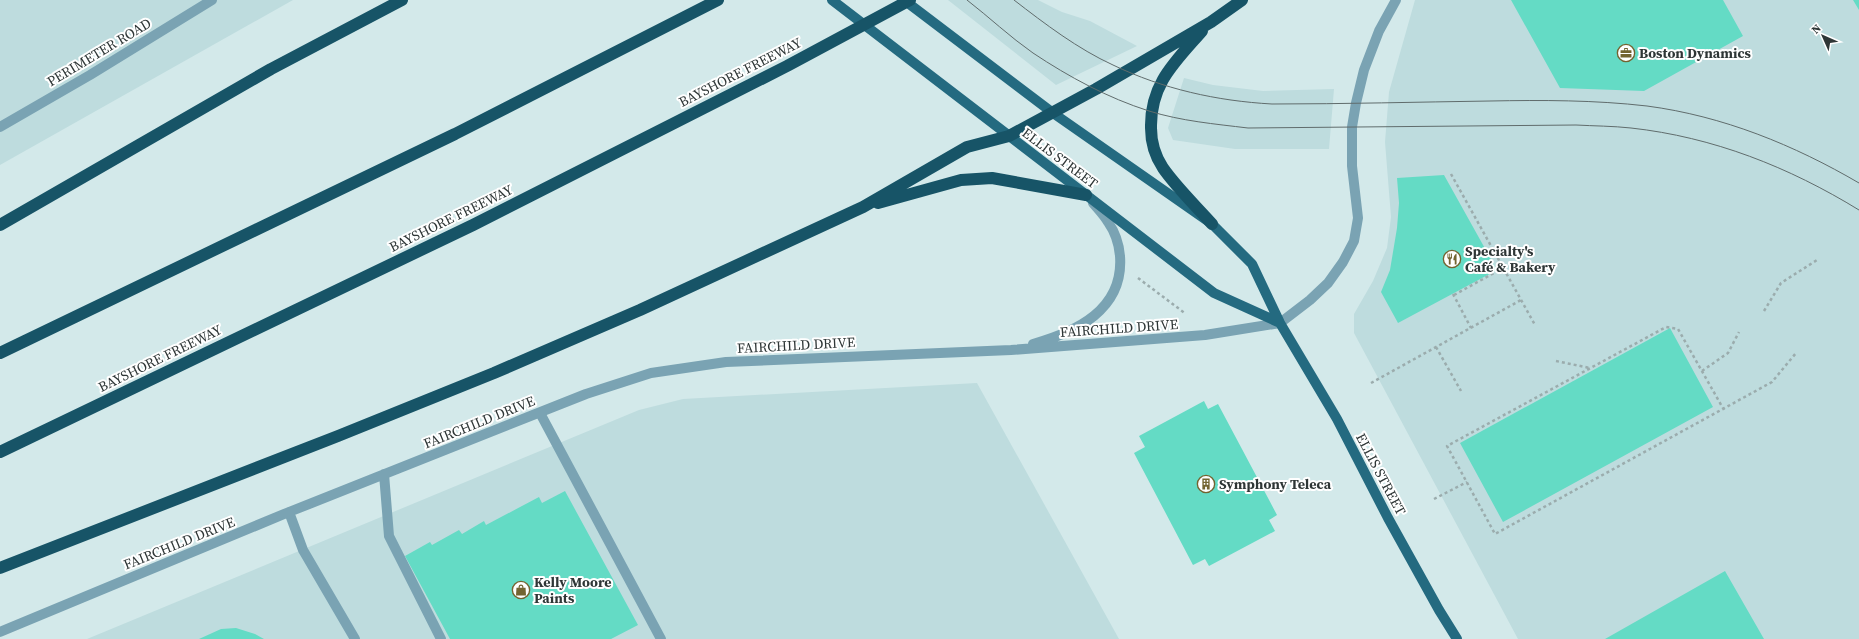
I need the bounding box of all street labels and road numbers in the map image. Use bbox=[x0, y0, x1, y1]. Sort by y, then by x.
street label: PERIMETER ROAD bbox=[43, 13, 155, 91]
street label: BAYSHORE FREEWAY bbox=[675, 32, 805, 112]
street label: ELLIS STREET bbox=[1018, 123, 1102, 193]
street label: BAYSHORE FREEWAY bbox=[386, 179, 516, 257]
street label: FAIRCHILD DRIVE bbox=[1059, 314, 1179, 342]
street label: BAYSHORE FREEWAY bbox=[95, 319, 225, 397]
street label: FAIRCHILD DRIVE bbox=[736, 332, 856, 358]
street label: FAIRCHILD DRIVE bbox=[420, 391, 538, 453]
street label: ELLIS STREET bbox=[1351, 429, 1411, 519]
street label: FAIRCHILD DRIVE bbox=[120, 512, 238, 574]

